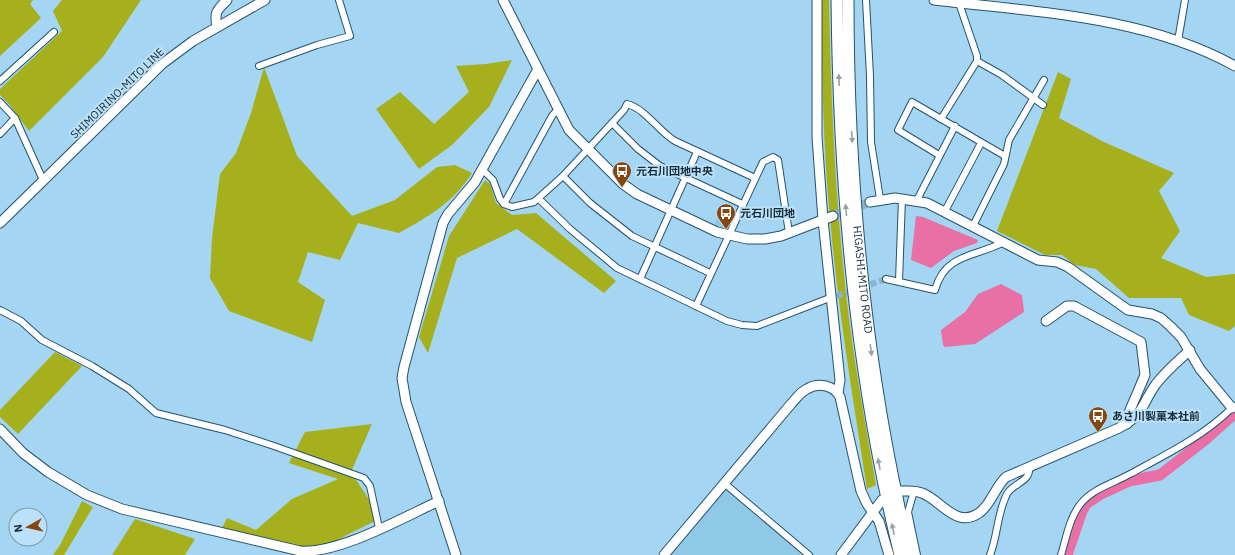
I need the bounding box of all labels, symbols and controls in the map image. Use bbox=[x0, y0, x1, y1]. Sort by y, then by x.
street label: SHIMOIRINO-MITO LINE bbox=[67, 45, 167, 141]
one-way arrow bbox=[835, 74, 842, 86]
one-way arrow bbox=[848, 131, 855, 143]
bus stop icon: 元石川団地中央 bbox=[611, 160, 633, 188]
place label: 元石川団地中央 bbox=[636, 164, 713, 178]
bus stop icon: 元石川団地 bbox=[715, 202, 737, 230]
one-way arrow bbox=[843, 204, 849, 216]
place label: 元石川団地 bbox=[740, 206, 795, 220]
street label: HIGASHI-MITO ROAD bbox=[850, 225, 876, 334]
one-way arrow bbox=[868, 344, 874, 356]
bus stop icon: あさ川製菓本社前 bbox=[1087, 405, 1109, 433]
place label: あさ川製菓本社前 bbox=[1112, 409, 1200, 423]
one-way arrow bbox=[876, 458, 882, 470]
north arrow bbox=[8, 507, 48, 547]
one-way arrow bbox=[890, 522, 896, 535]
text: N bbox=[11, 523, 26, 533]

